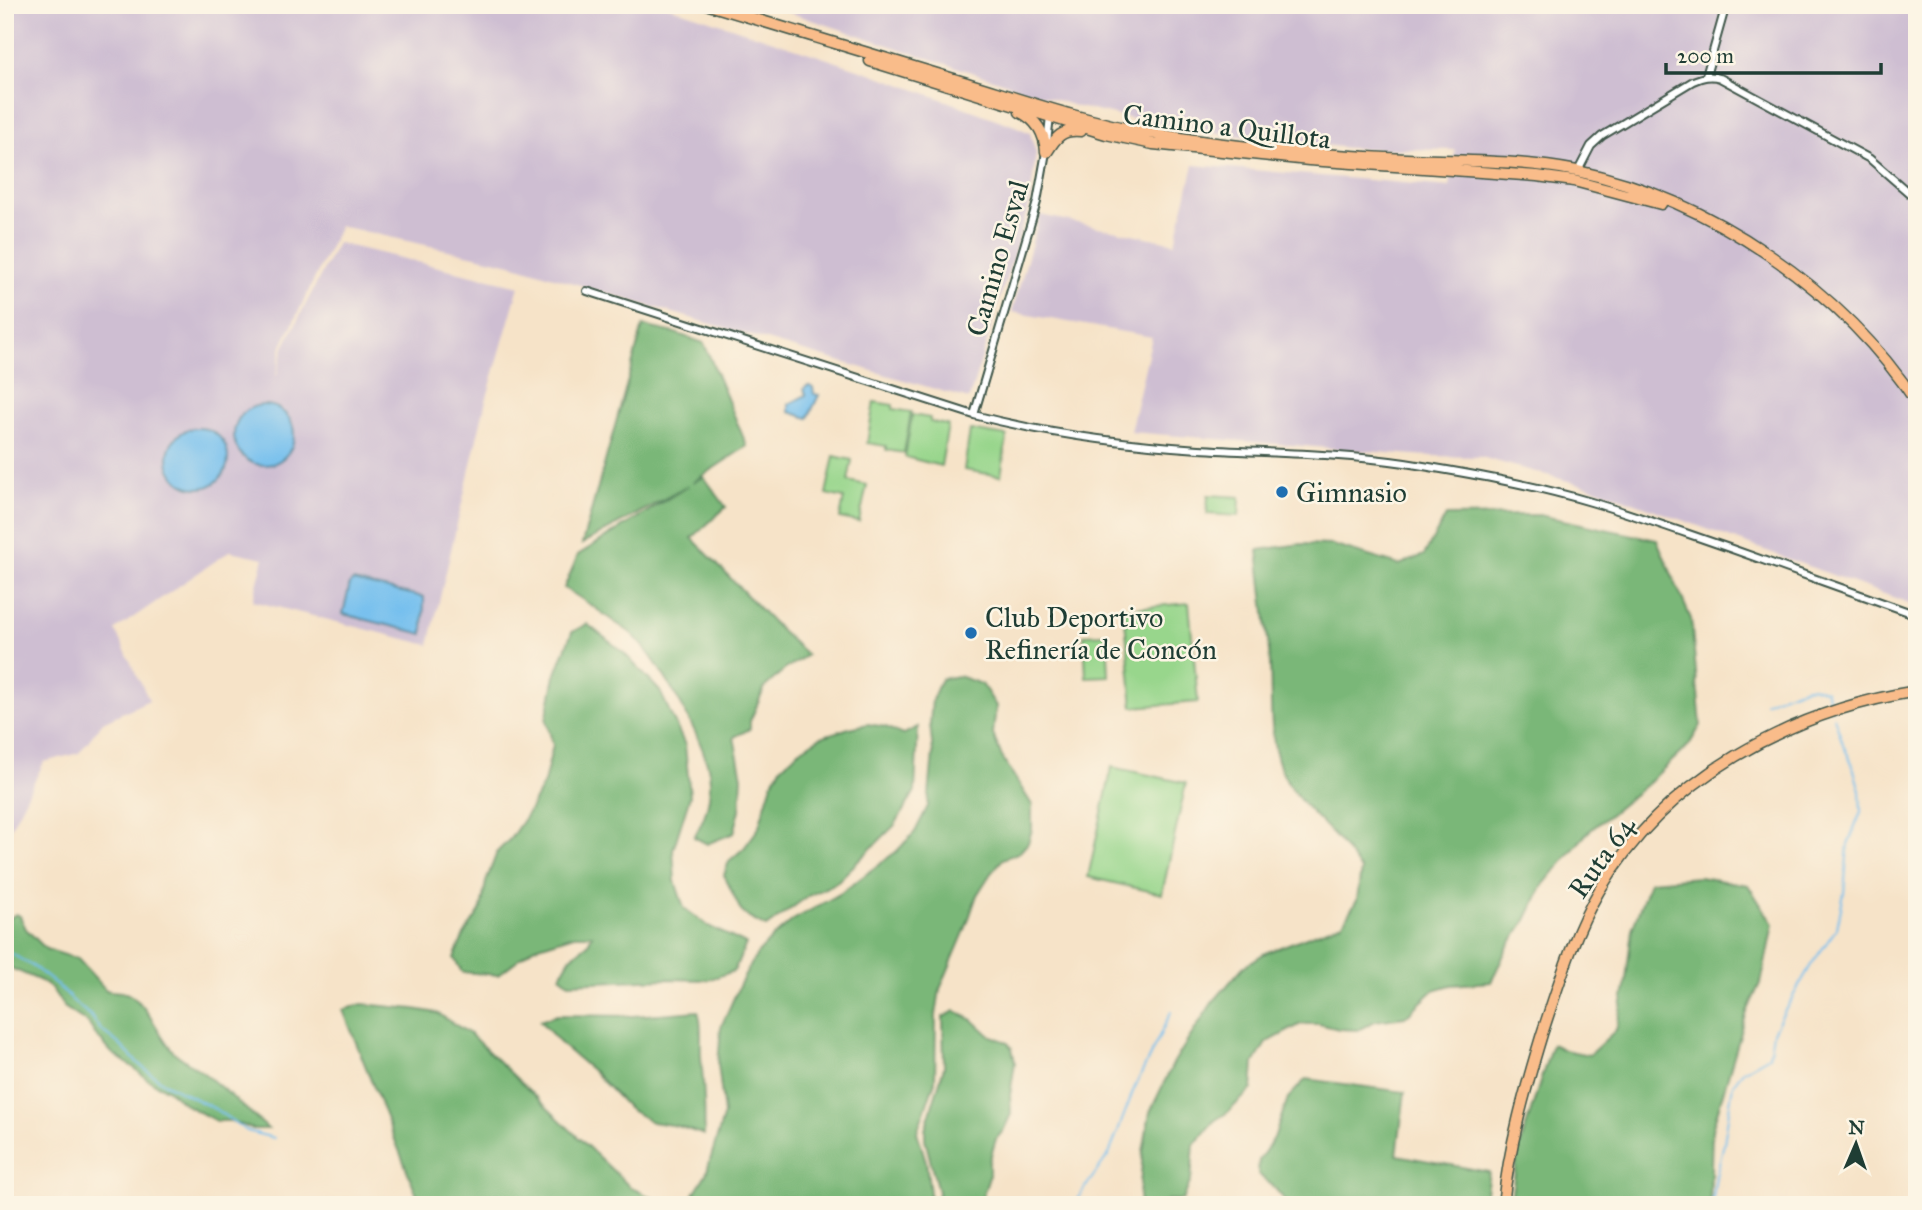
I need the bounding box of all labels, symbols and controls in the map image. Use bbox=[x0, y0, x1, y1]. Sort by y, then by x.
scale bar bbox=[1666, 32, 1882, 76]
text: 200 m bbox=[1677, 43, 1734, 69]
street label: Camino a Quillota bbox=[1121, 96, 1333, 157]
street label: Camino Esval bbox=[959, 176, 1037, 340]
place label: Gimnasio bbox=[1296, 475, 1407, 510]
marker: Gimnasio bbox=[1274, 484, 1290, 500]
place label: Club Deportivo Refinería de Concón bbox=[985, 600, 1217, 667]
marker: Club Deportivo Refinería de Concón bbox=[963, 625, 979, 641]
street label: Ruta 64 bbox=[1561, 808, 1643, 905]
north arrow bbox=[1820, 1108, 1890, 1178]
text: N bbox=[1848, 1116, 1865, 1139]

